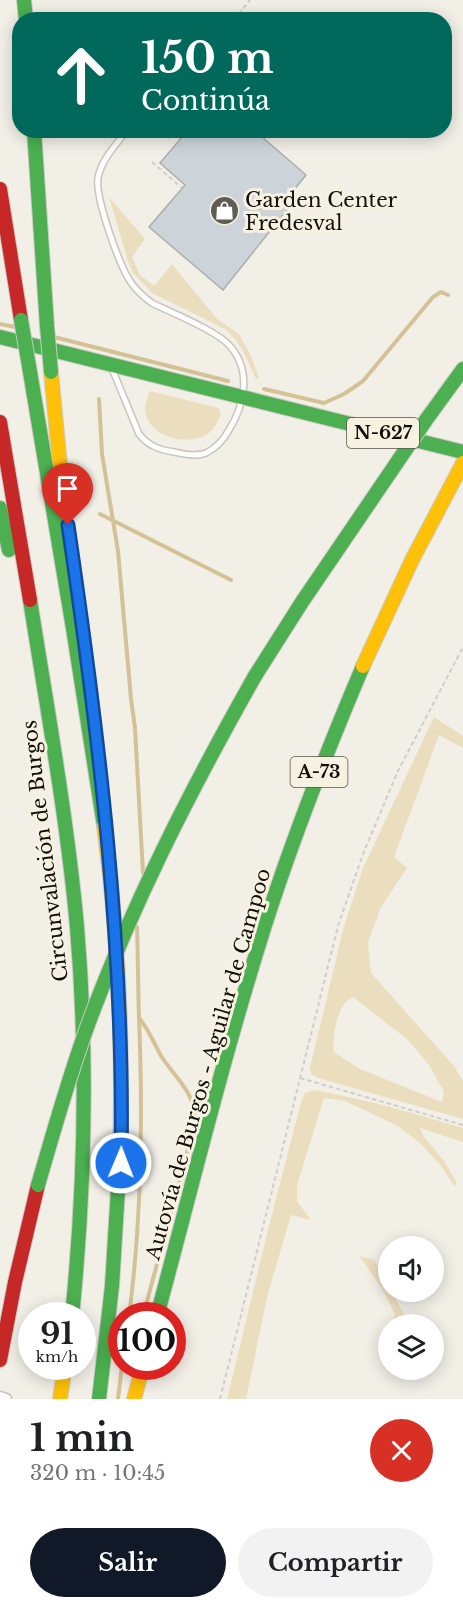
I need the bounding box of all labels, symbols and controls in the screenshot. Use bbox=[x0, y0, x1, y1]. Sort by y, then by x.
text: 150 m bbox=[141, 32, 274, 84]
icon: ahead bbox=[42, 36, 120, 114]
text: Continúa bbox=[141, 84, 270, 117]
place label: Garden Center Fredesval bbox=[245, 188, 398, 235]
shop icon: Garden Center Fredesval bbox=[208, 195, 240, 227]
road number: N-627 bbox=[347, 418, 419, 448]
pin bbox=[42, 463, 93, 525]
icon: arrive bbox=[51, 472, 84, 505]
street label: Circunvalación de Burgos bbox=[17, 719, 73, 983]
road number: A-73 bbox=[290, 757, 348, 787]
street label: Autovía de Burgos - Aguilar de Campoo bbox=[140, 865, 276, 1264]
position arrow bbox=[89, 1131, 153, 1195]
map controls bbox=[378, 1236, 444, 1380]
button: sound bbox=[378, 1236, 444, 1302]
speed limit sign: 100 bbox=[108, 1302, 186, 1380]
button: layers bbox=[378, 1314, 444, 1380]
text: 91 bbox=[40, 1315, 74, 1352]
text: km/h bbox=[36, 1347, 78, 1366]
text: 1 min bbox=[30, 1416, 134, 1461]
button: close bbox=[370, 1419, 433, 1482]
text: 320 m · 10:45 bbox=[30, 1461, 165, 1485]
button: Salir bbox=[30, 1528, 226, 1597]
button: Compartir bbox=[238, 1528, 433, 1597]

